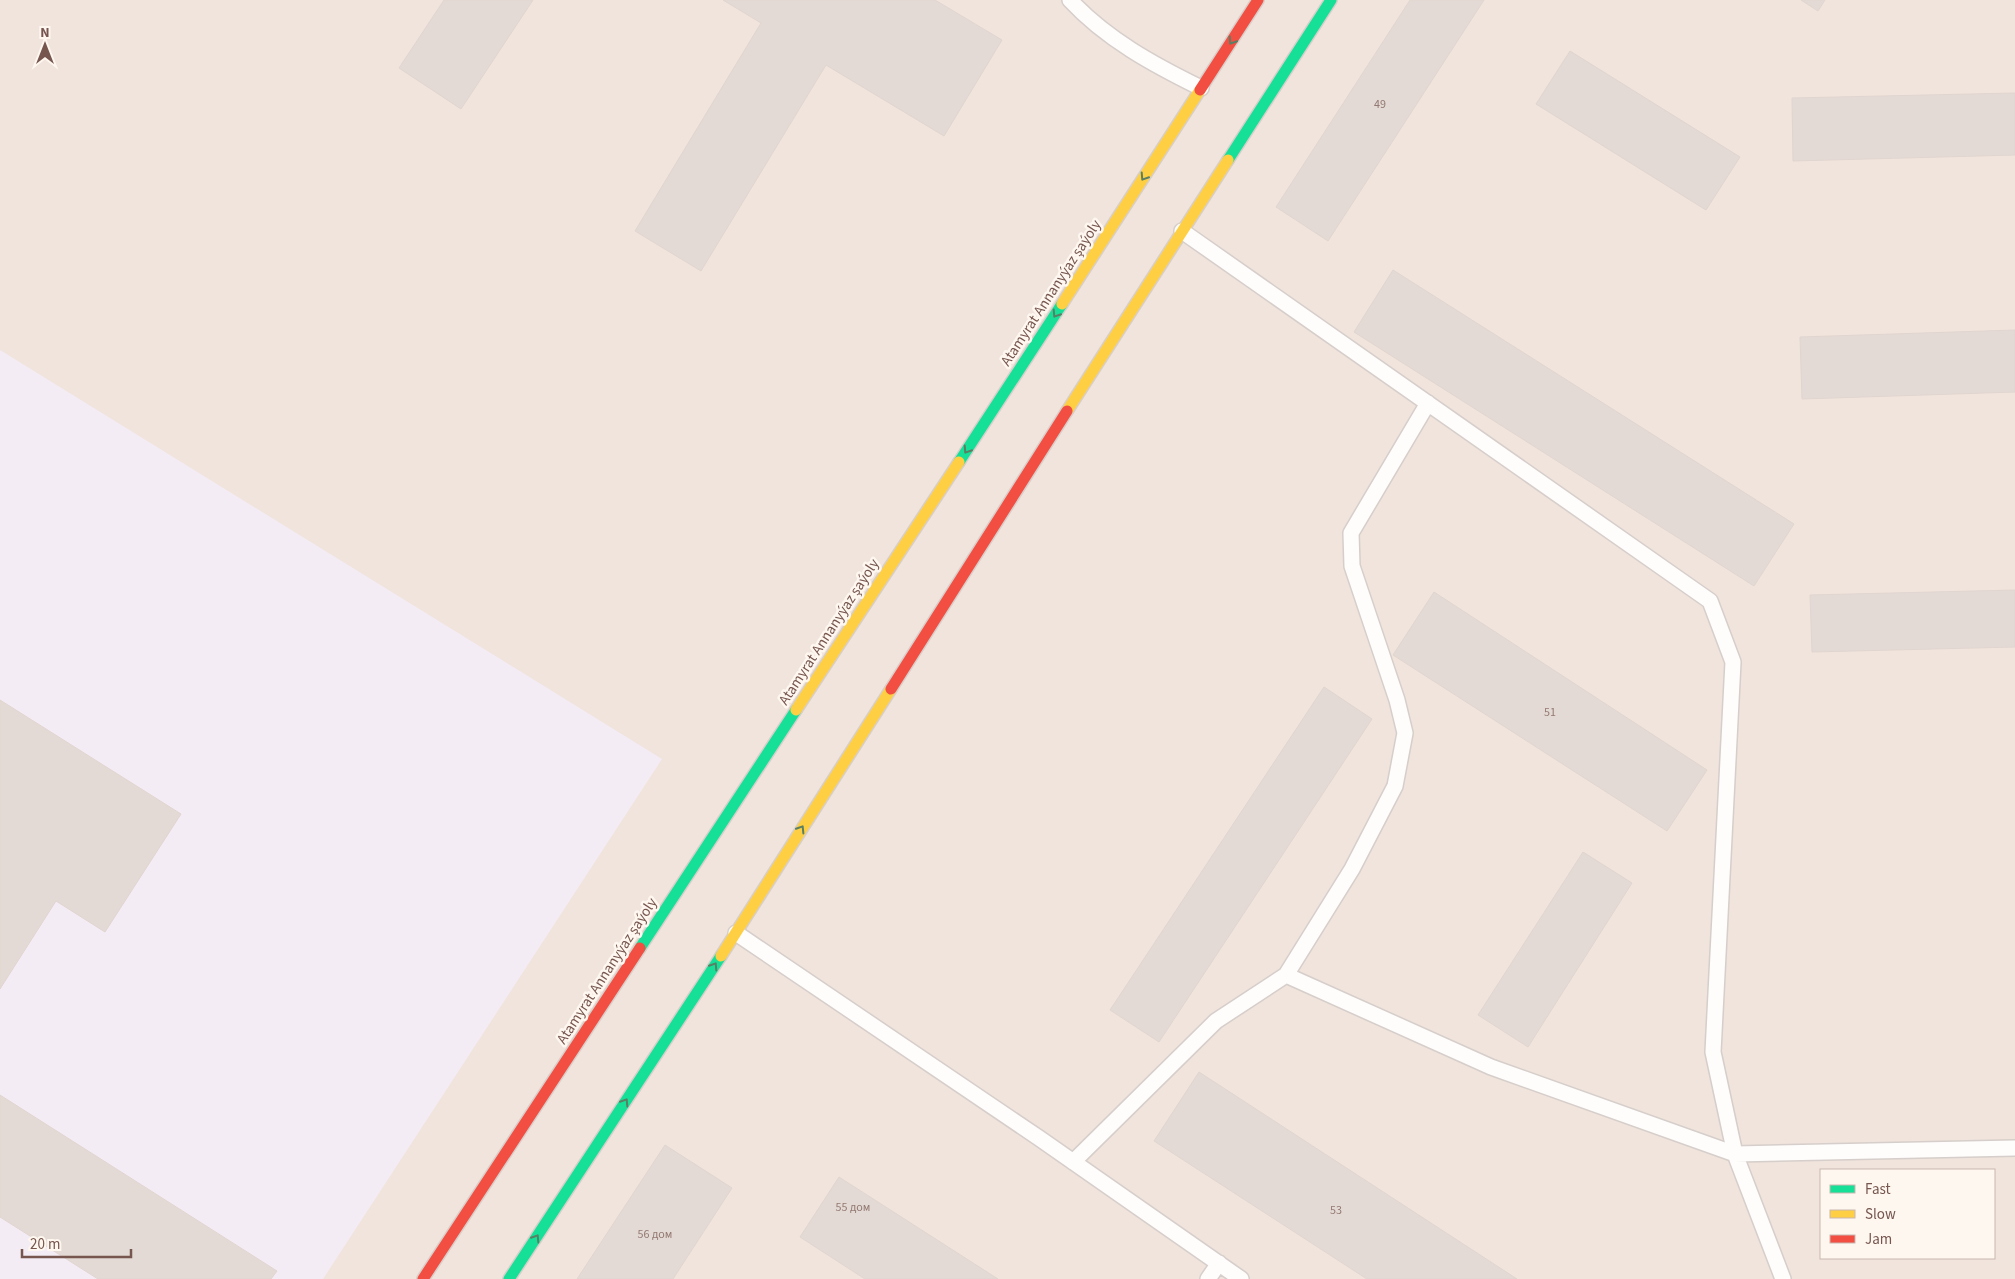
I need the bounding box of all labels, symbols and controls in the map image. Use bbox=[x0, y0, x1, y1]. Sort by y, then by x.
north arrow bbox=[20, 20, 70, 70]
text: N bbox=[40, 23, 50, 43]
one-way arrow bbox=[1229, 35, 1238, 45]
house number: 49 bbox=[1374, 96, 1386, 113]
one-way arrow bbox=[1141, 172, 1150, 181]
street label: Atamyrat Annanyýaz şaýoly bbox=[996, 216, 1106, 370]
one-way arrow bbox=[1053, 308, 1062, 318]
one-way arrow bbox=[963, 445, 973, 454]
street label: Atamyrat Annanyýaz şaýoly bbox=[774, 555, 884, 709]
house number: 51 bbox=[1544, 704, 1556, 721]
one-way arrow bbox=[795, 826, 805, 835]
street label: Atamyrat Annanyýaz şaýoly bbox=[552, 894, 662, 1048]
one-way arrow bbox=[708, 963, 717, 972]
one-way arrow bbox=[619, 1099, 628, 1108]
legend bbox=[1820, 1169, 1995, 1259]
text: Fast bbox=[1865, 1179, 1891, 1200]
house number: 55 дом bbox=[836, 1199, 870, 1216]
house number: 53 bbox=[1330, 1202, 1342, 1219]
text: Slow bbox=[1865, 1204, 1896, 1225]
scale bar bbox=[22, 1226, 131, 1258]
house number: 56 дом bbox=[638, 1226, 672, 1243]
text: Jam bbox=[1865, 1229, 1892, 1250]
text: 20 m bbox=[30, 1234, 60, 1255]
one-way arrow bbox=[530, 1235, 539, 1244]

